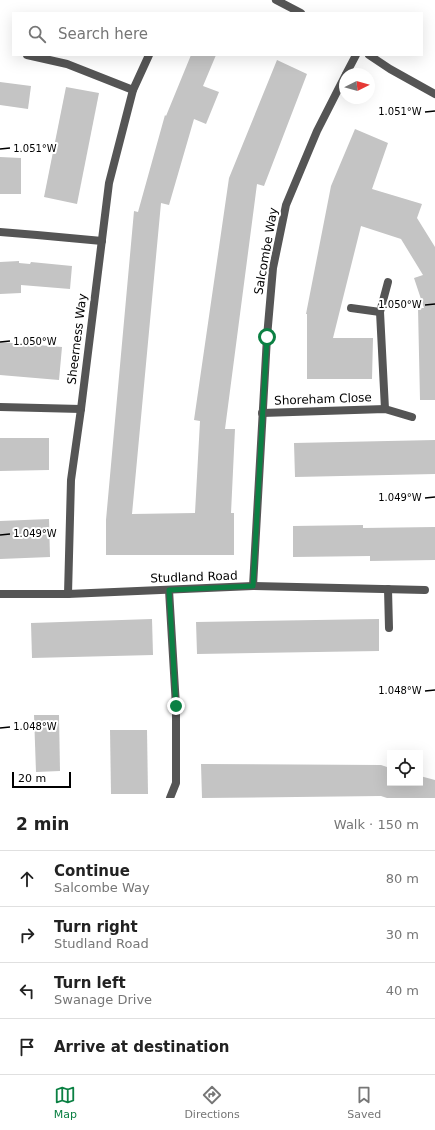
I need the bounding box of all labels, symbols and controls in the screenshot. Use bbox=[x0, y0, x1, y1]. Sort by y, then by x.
search box bbox=[12, 12, 423, 56]
icon: search bbox=[26, 23, 48, 45]
text: Search here bbox=[58, 25, 148, 43]
north arrow bbox=[339, 68, 375, 104]
text: 1.051°W bbox=[378, 106, 422, 117]
text: 1.051°W bbox=[13, 143, 57, 154]
street label: Salcombe Way bbox=[251, 206, 281, 296]
street label: Sheerness Way bbox=[64, 293, 90, 385]
text: 1.050°W bbox=[378, 299, 422, 310]
route start bbox=[258, 328, 276, 346]
text: 1.050°W bbox=[13, 336, 57, 347]
street label: Shoreham Close bbox=[274, 390, 372, 408]
text: 1.049°W bbox=[378, 492, 422, 503]
text: 1.049°W bbox=[13, 528, 57, 539]
street label: Studland Road bbox=[150, 568, 238, 586]
text: 1.048°W bbox=[378, 685, 422, 696]
route end bbox=[167, 697, 185, 715]
text: 1.048°W bbox=[13, 721, 57, 732]
map controls bbox=[387, 750, 423, 786]
button: locate bbox=[387, 750, 423, 786]
scale bar bbox=[12, 770, 71, 789]
text: 20 m bbox=[18, 772, 46, 785]
text: 2 min bbox=[16, 814, 69, 834]
text: Walk · 150 m bbox=[334, 817, 419, 832]
text: Continue bbox=[54, 862, 130, 880]
icon: ahead bbox=[16, 868, 38, 890]
text: 80 m bbox=[386, 871, 419, 886]
text: Salcombe Way bbox=[54, 880, 150, 895]
text: Turn right bbox=[54, 918, 138, 936]
icon: right bbox=[16, 924, 38, 946]
text: 30 m bbox=[386, 927, 419, 942]
text: Studland Road bbox=[54, 936, 149, 951]
text: Turn left bbox=[54, 974, 126, 992]
icon: left bbox=[16, 980, 38, 1002]
text: 40 m bbox=[386, 983, 419, 998]
text: Swanage Drive bbox=[54, 992, 152, 1007]
icon: arrive bbox=[16, 1036, 38, 1058]
text: Arrive at destination bbox=[54, 1038, 229, 1056]
tab: Map bbox=[54, 1084, 77, 1121]
tab: Directions bbox=[184, 1084, 240, 1121]
tab: Saved bbox=[347, 1084, 381, 1121]

